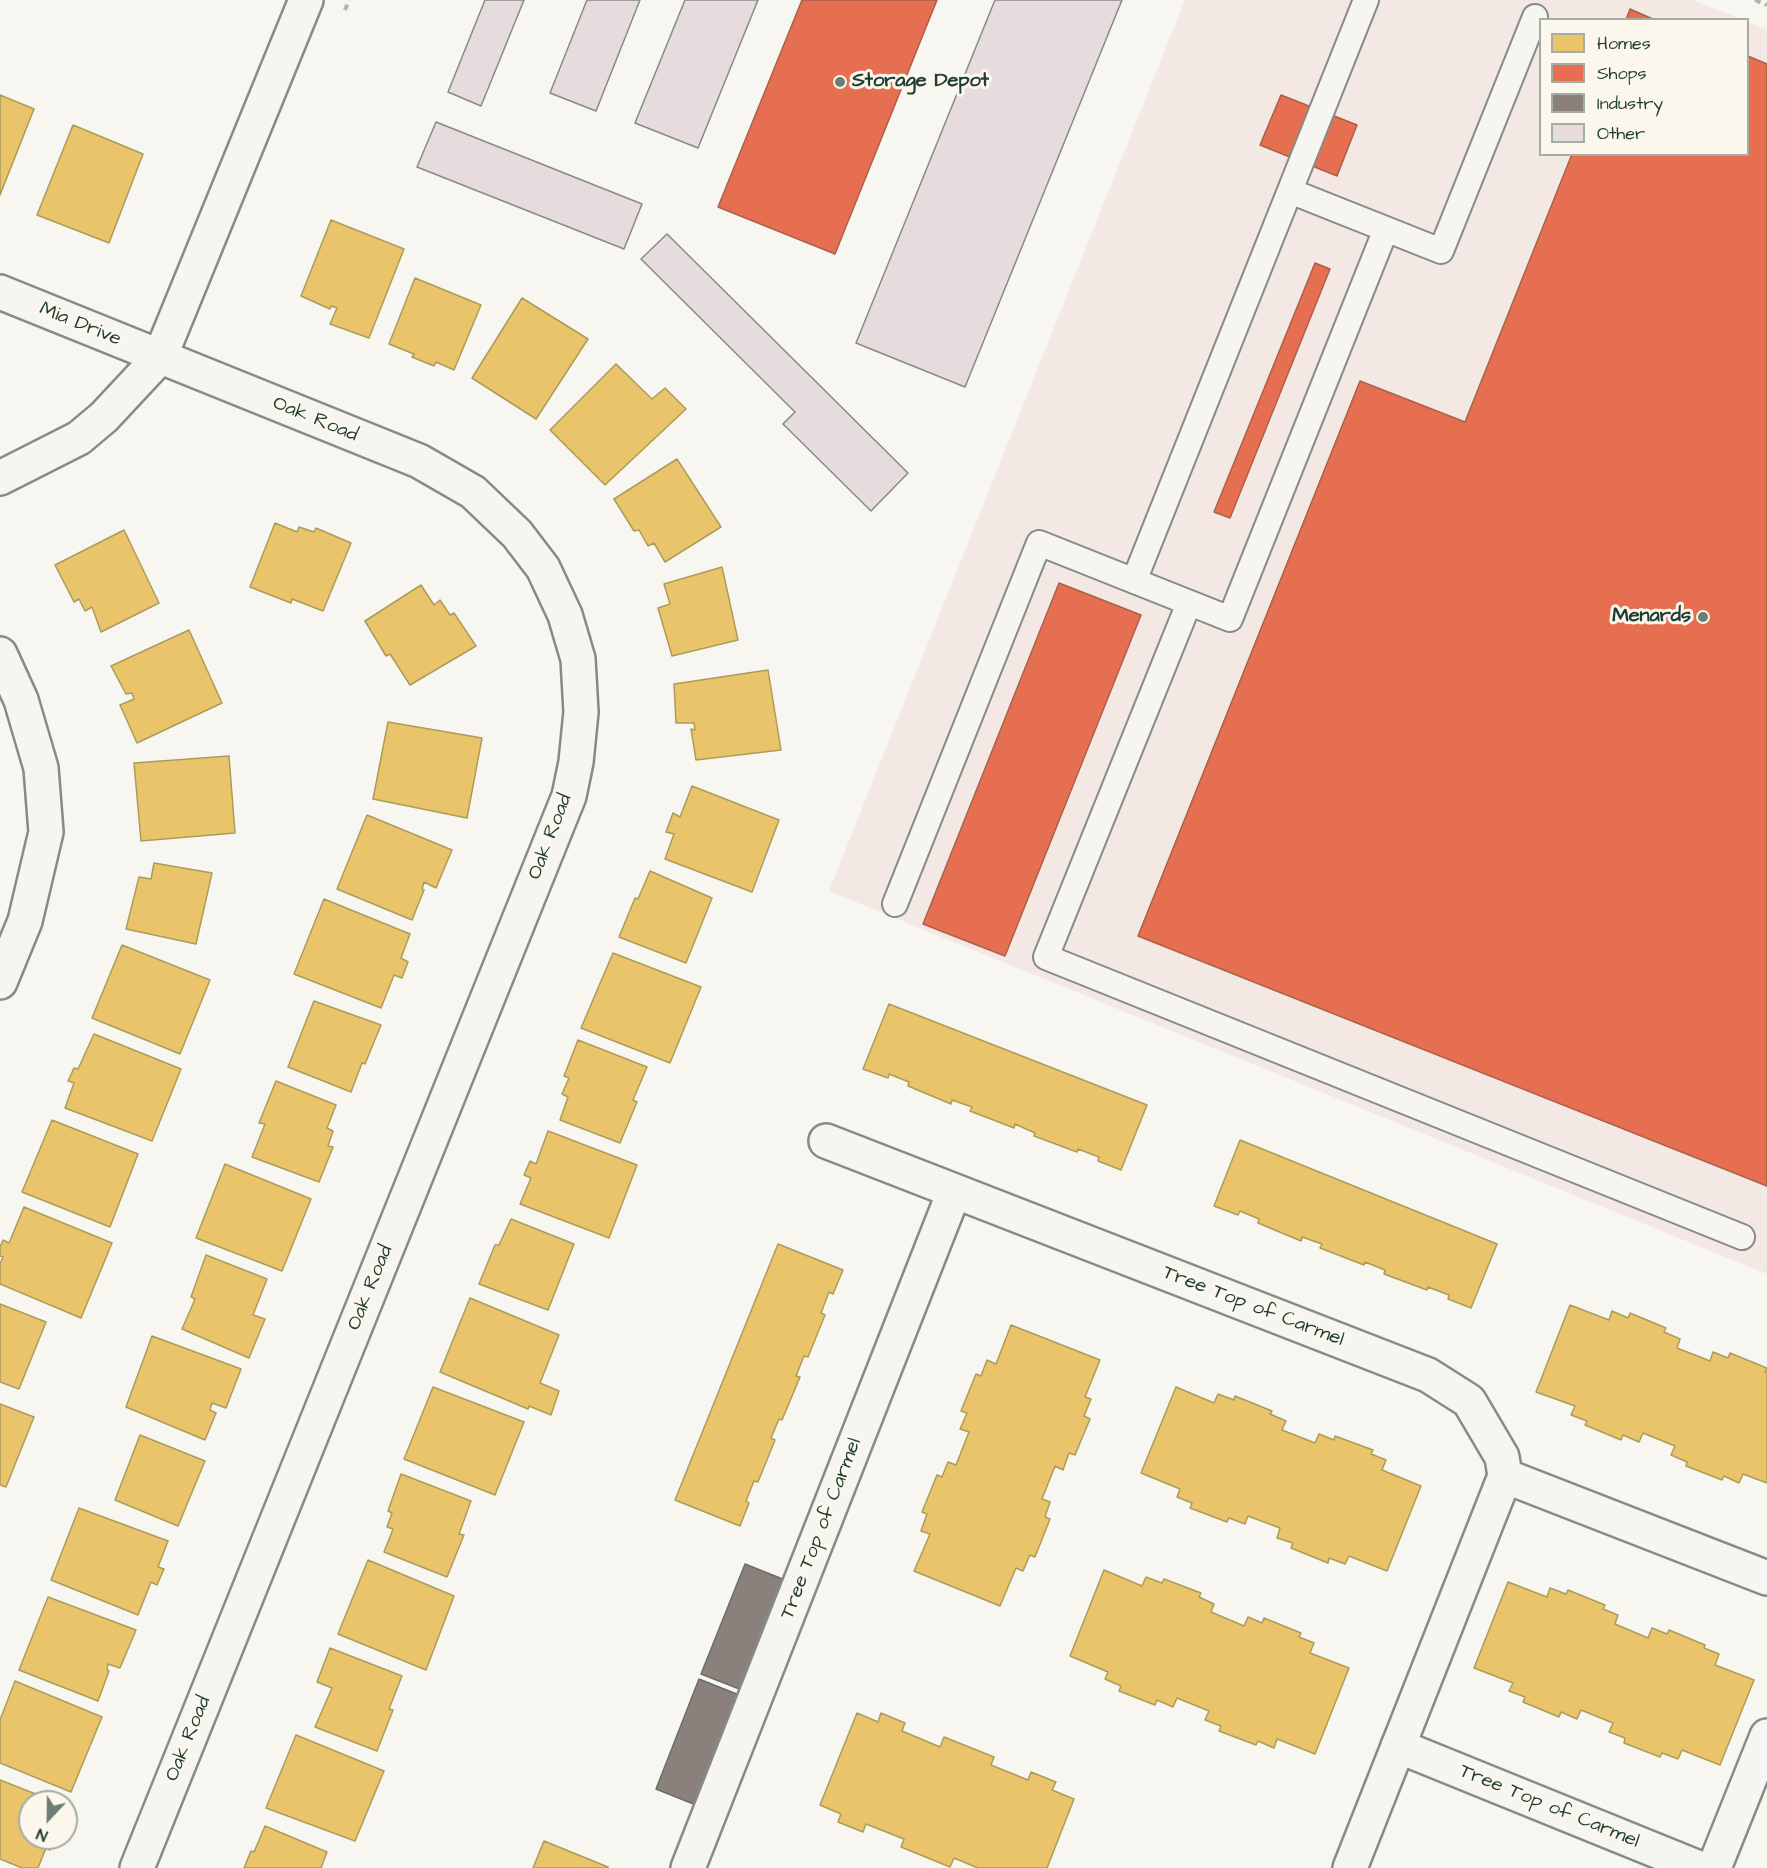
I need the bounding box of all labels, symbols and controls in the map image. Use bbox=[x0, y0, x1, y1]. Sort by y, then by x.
legend bbox=[1539, 18, 1749, 156]
text: Homes bbox=[1597, 31, 1651, 56]
text: Shops bbox=[1597, 61, 1647, 86]
place label: Storage Depot bbox=[852, 70, 989, 94]
marker: Storage Depot bbox=[833, 75, 847, 89]
text: Industry bbox=[1597, 91, 1663, 116]
text: Other bbox=[1597, 121, 1645, 146]
street label: Mia Drive bbox=[36, 298, 124, 352]
street label: Oak Road bbox=[269, 392, 361, 448]
place label: Menards bbox=[1612, 605, 1691, 629]
marker: Menards bbox=[1696, 610, 1710, 624]
street label: Oak Road bbox=[524, 791, 578, 883]
street label: Oak Road bbox=[343, 1242, 399, 1334]
street label: Tree Top of Carmel bbox=[1159, 1261, 1347, 1353]
street label: Tree Top of Carmel bbox=[776, 1435, 868, 1623]
street label: Oak Road bbox=[161, 1693, 217, 1785]
street label: Tree Top of Carmel bbox=[1455, 1760, 1643, 1854]
north arrow bbox=[18, 1790, 78, 1850]
text: N bbox=[33, 1823, 51, 1847]

